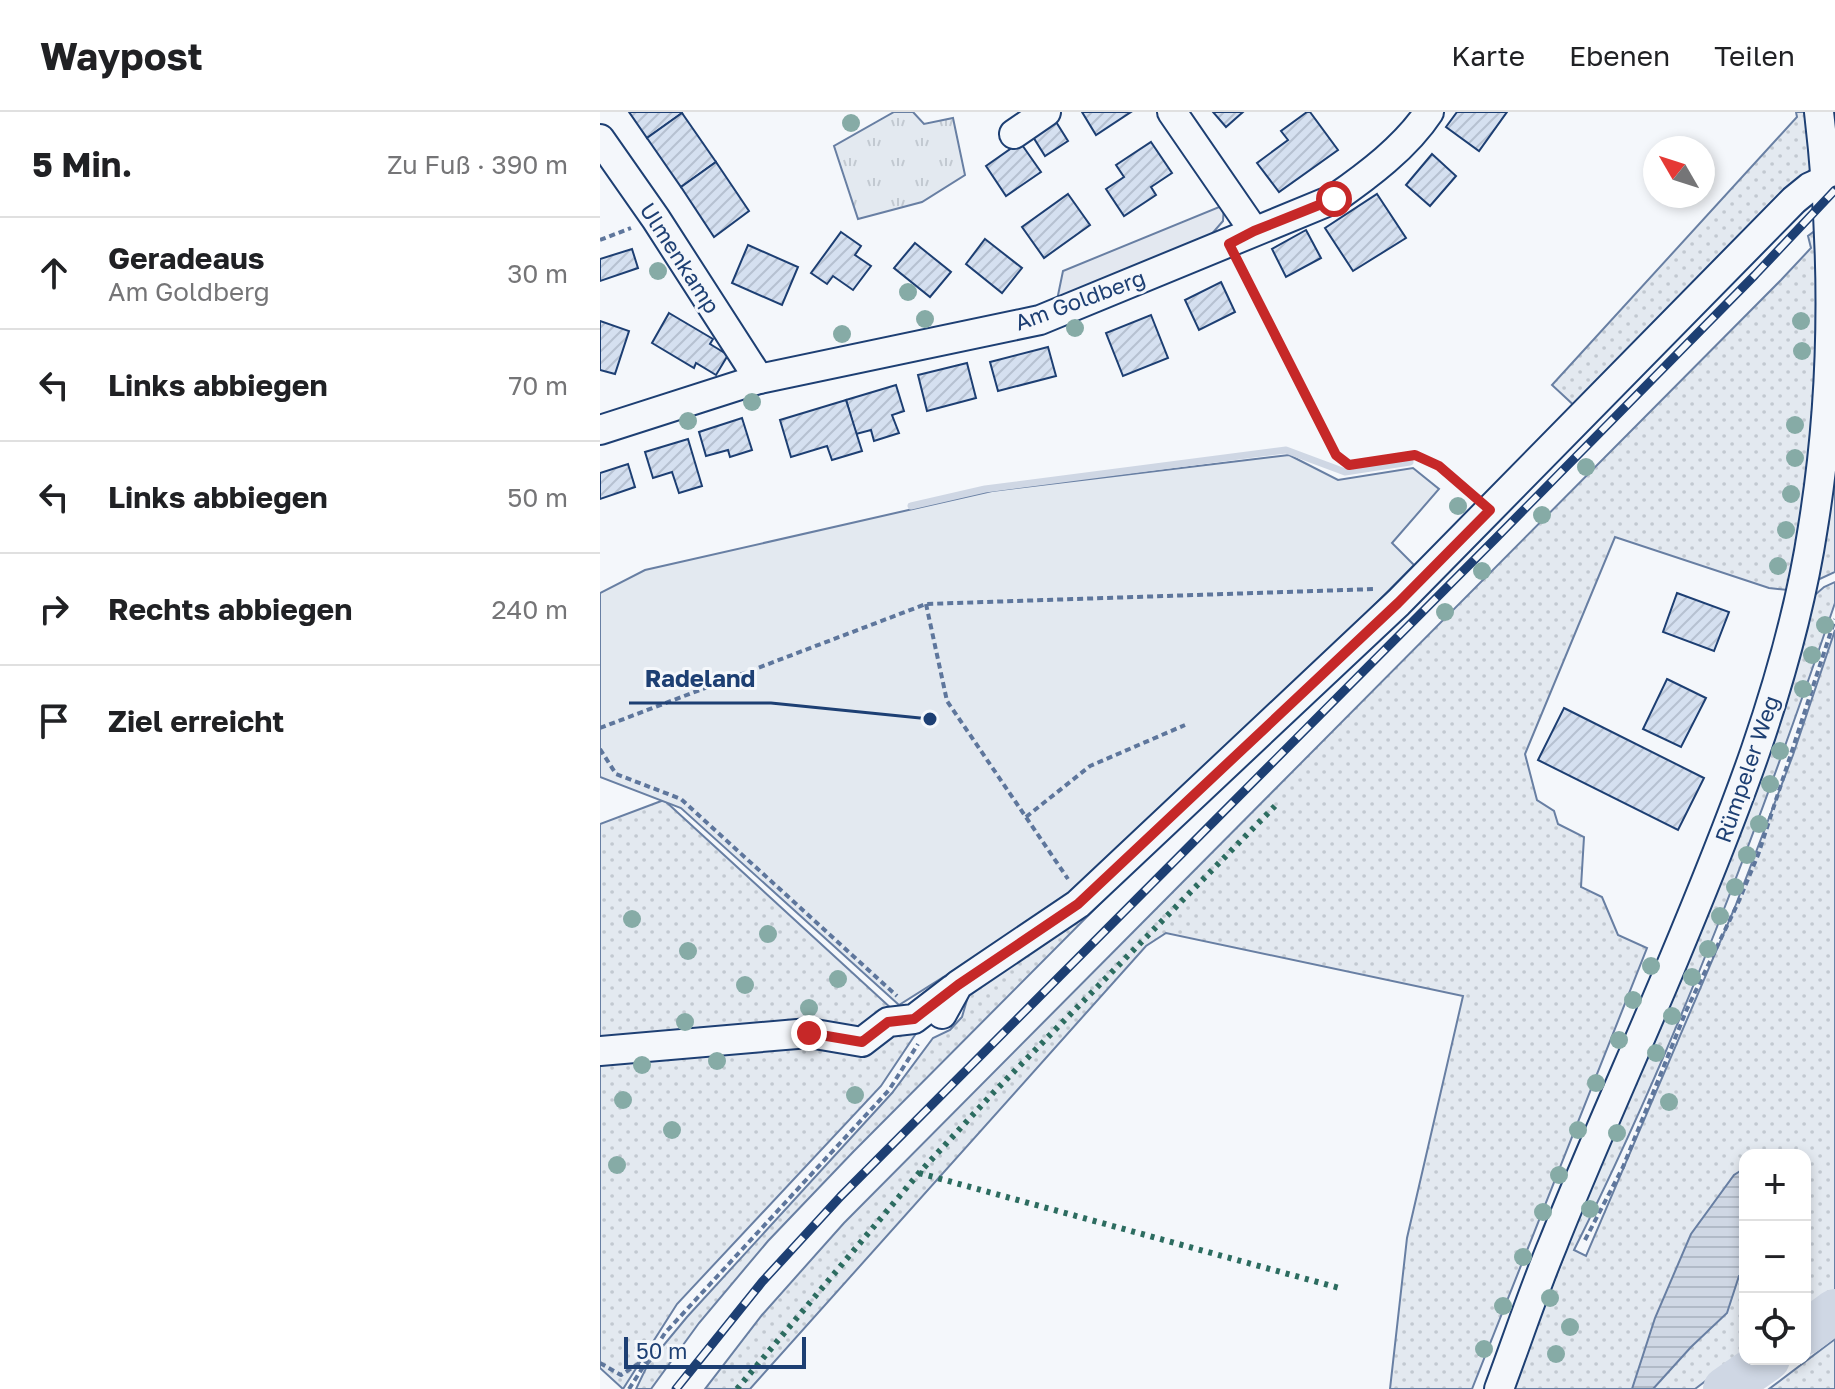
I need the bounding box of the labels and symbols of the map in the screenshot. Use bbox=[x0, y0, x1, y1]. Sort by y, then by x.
north arrow bbox=[1643, 136, 1715, 208]
route start bbox=[1316, 181, 1352, 217]
street label: Ulmenkamp bbox=[635, 197, 726, 318]
street label: Am Goldberg bbox=[1011, 263, 1149, 336]
callout: Radeland bbox=[629, 655, 771, 703]
text: Radeland bbox=[645, 663, 755, 692]
street label: Rümpeler Weg bbox=[1709, 692, 1784, 846]
route end bbox=[791, 1015, 827, 1051]
scale bar bbox=[624, 1333, 806, 1369]

